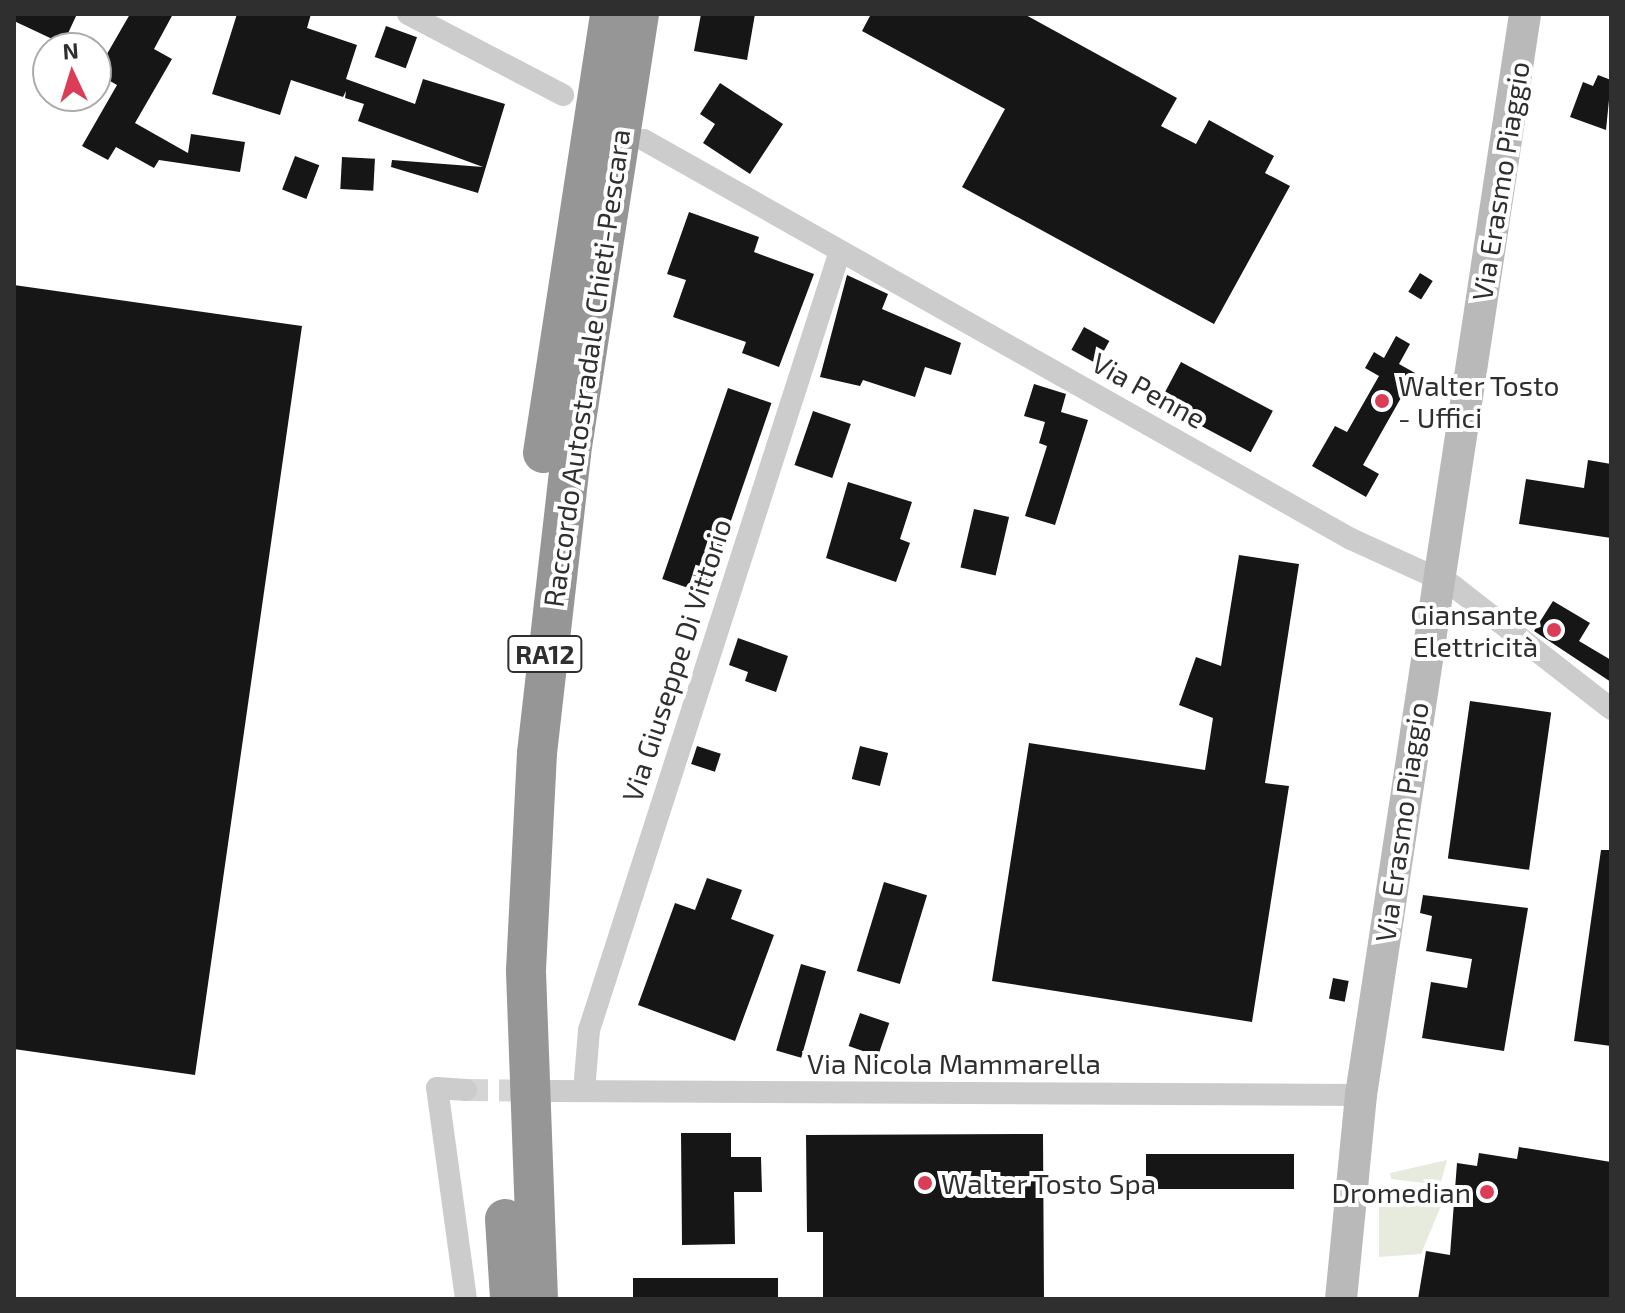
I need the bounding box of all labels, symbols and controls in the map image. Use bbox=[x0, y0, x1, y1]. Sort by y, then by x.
north arrow bbox=[32, 32, 112, 112]
text: N bbox=[62, 37, 79, 64]
street label: Via Erasmo Piaggio bbox=[1465, 59, 1535, 303]
street label: Raccordo Autostradale Chieti-Pescara bbox=[536, 127, 636, 609]
street label: Via Penne bbox=[1086, 345, 1212, 435]
place label: Walter Tosto - Uffici bbox=[1398, 368, 1561, 434]
marker: Walter Tosto - Uffici bbox=[1373, 392, 1391, 410]
street label: Via Giuseppe Di Vittorio bbox=[614, 514, 738, 806]
place label: Giansante Elettricità bbox=[1410, 597, 1538, 663]
marker: Giansante Elettricità bbox=[1545, 621, 1563, 639]
road number: RA12 bbox=[507, 632, 583, 676]
street label: Via Erasmo Piaggio bbox=[1368, 700, 1434, 944]
street label: Via Nicola Mammarella bbox=[807, 1046, 1101, 1080]
place label: Walter Tosto Spa bbox=[941, 1166, 1157, 1200]
marker: Walter Tosto Spa bbox=[916, 1174, 934, 1192]
place label: Dromedian bbox=[1331, 1175, 1471, 1209]
marker: Dromedian bbox=[1478, 1183, 1496, 1201]

